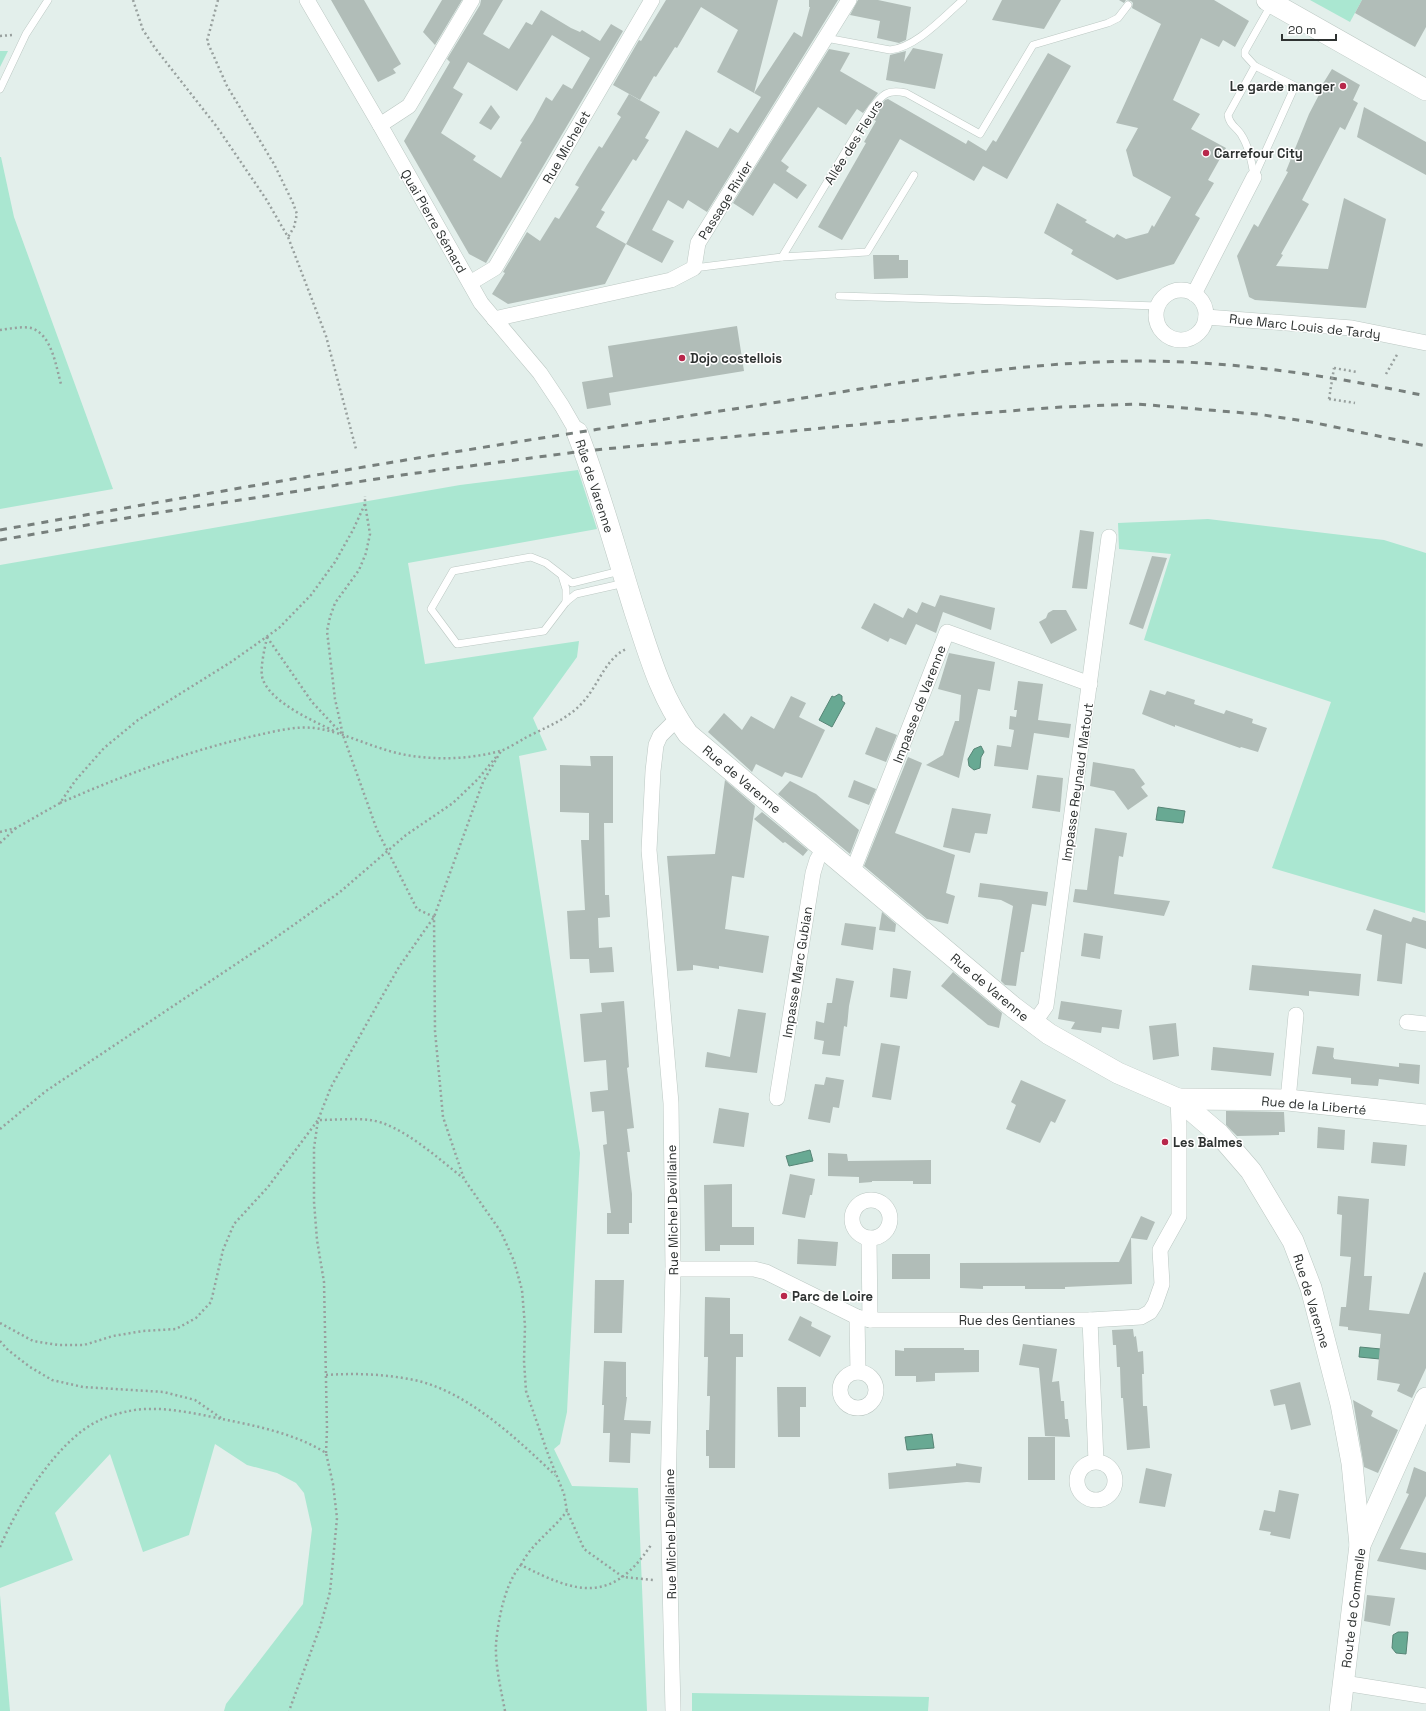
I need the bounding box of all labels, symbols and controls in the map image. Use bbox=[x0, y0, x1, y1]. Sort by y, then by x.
scale bar bbox=[1282, 16, 1336, 42]
text: 20 m bbox=[1288, 22, 1316, 38]
place label: Le garde manger bbox=[1230, 78, 1335, 95]
marker: Le garde manger bbox=[1338, 81, 1348, 91]
street label: Allée des Fleurs bbox=[821, 96, 886, 188]
street label: Rue Michelet bbox=[539, 108, 594, 187]
place label: Carrefour City bbox=[1214, 145, 1303, 162]
marker: Carrefour City bbox=[1201, 148, 1211, 158]
street label: Passage Rivier bbox=[694, 158, 756, 243]
street label: Quai Pierre Sémard bbox=[397, 166, 470, 276]
street label: Rue Marc Louis de Tardy bbox=[1228, 310, 1382, 343]
place label: Dojo costellois bbox=[690, 350, 782, 367]
marker: Dojo costellois bbox=[677, 353, 687, 363]
street label: Rue de Varenne bbox=[571, 437, 618, 535]
street label: Impasse de Varenne bbox=[889, 643, 950, 766]
street label: Impasse Reynaud Matout bbox=[1058, 702, 1097, 862]
street label: Rue de Varenne bbox=[699, 742, 784, 817]
street label: Impasse Marc Gubian bbox=[779, 905, 816, 1039]
street label: Rue de Varenne bbox=[947, 950, 1032, 1025]
street label: Rue de la Liberté bbox=[1261, 1092, 1367, 1119]
place label: Les Balmes bbox=[1173, 1134, 1243, 1151]
marker: Les Balmes bbox=[1160, 1137, 1170, 1147]
street label: Rue Michel Devillaine bbox=[663, 1145, 682, 1275]
street label: Rue de Varenne bbox=[1289, 1252, 1334, 1350]
place label: Parc de Loire bbox=[792, 1288, 873, 1305]
marker: Parc de Loire bbox=[779, 1291, 789, 1301]
street label: Rue des Gentianes bbox=[959, 1312, 1075, 1329]
street label: Rue Michel Devillaine bbox=[661, 1469, 680, 1599]
street label: Route de Commelle bbox=[1338, 1547, 1369, 1669]

